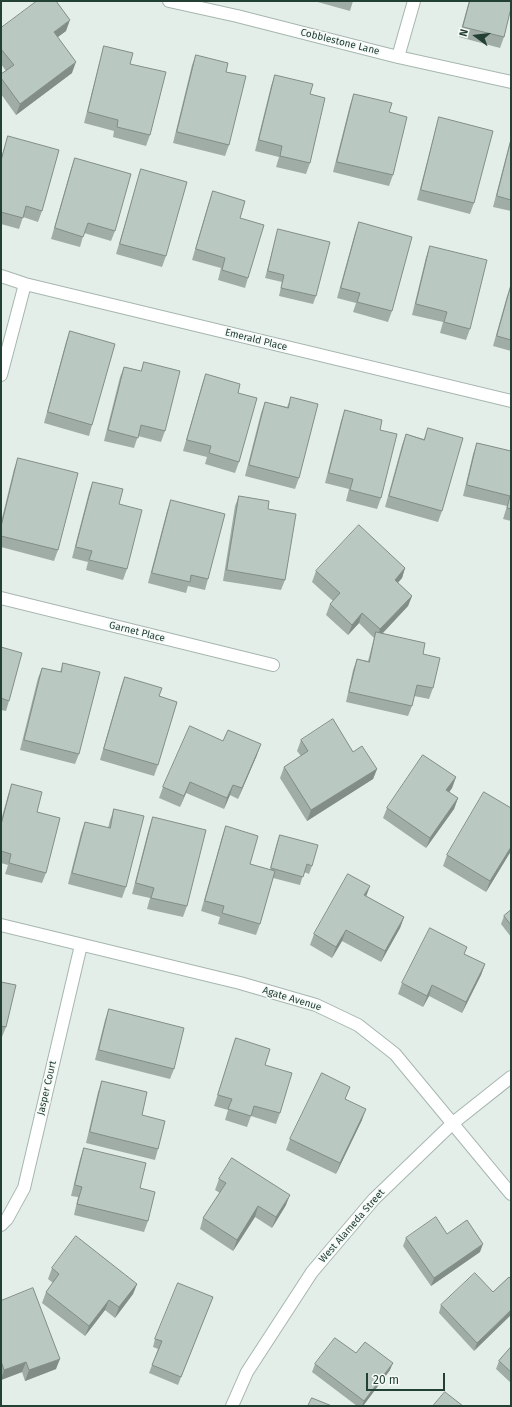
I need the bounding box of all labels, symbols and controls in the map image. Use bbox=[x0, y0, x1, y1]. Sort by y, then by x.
north arrow bbox=[456, 16, 496, 56]
street label: Cobblestone Lane bbox=[299, 26, 381, 58]
text: N bbox=[457, 28, 471, 38]
street label: Emerald Place bbox=[224, 326, 288, 354]
street label: Garnet Place bbox=[108, 619, 166, 645]
street label: Agate Avenue bbox=[261, 984, 323, 1014]
street label: Jasper Court bbox=[35, 1060, 59, 1116]
street label: West Alameda Street bbox=[317, 1187, 387, 1265]
scale bar bbox=[368, 1365, 447, 1391]
text: 20 m bbox=[373, 1373, 399, 1387]

